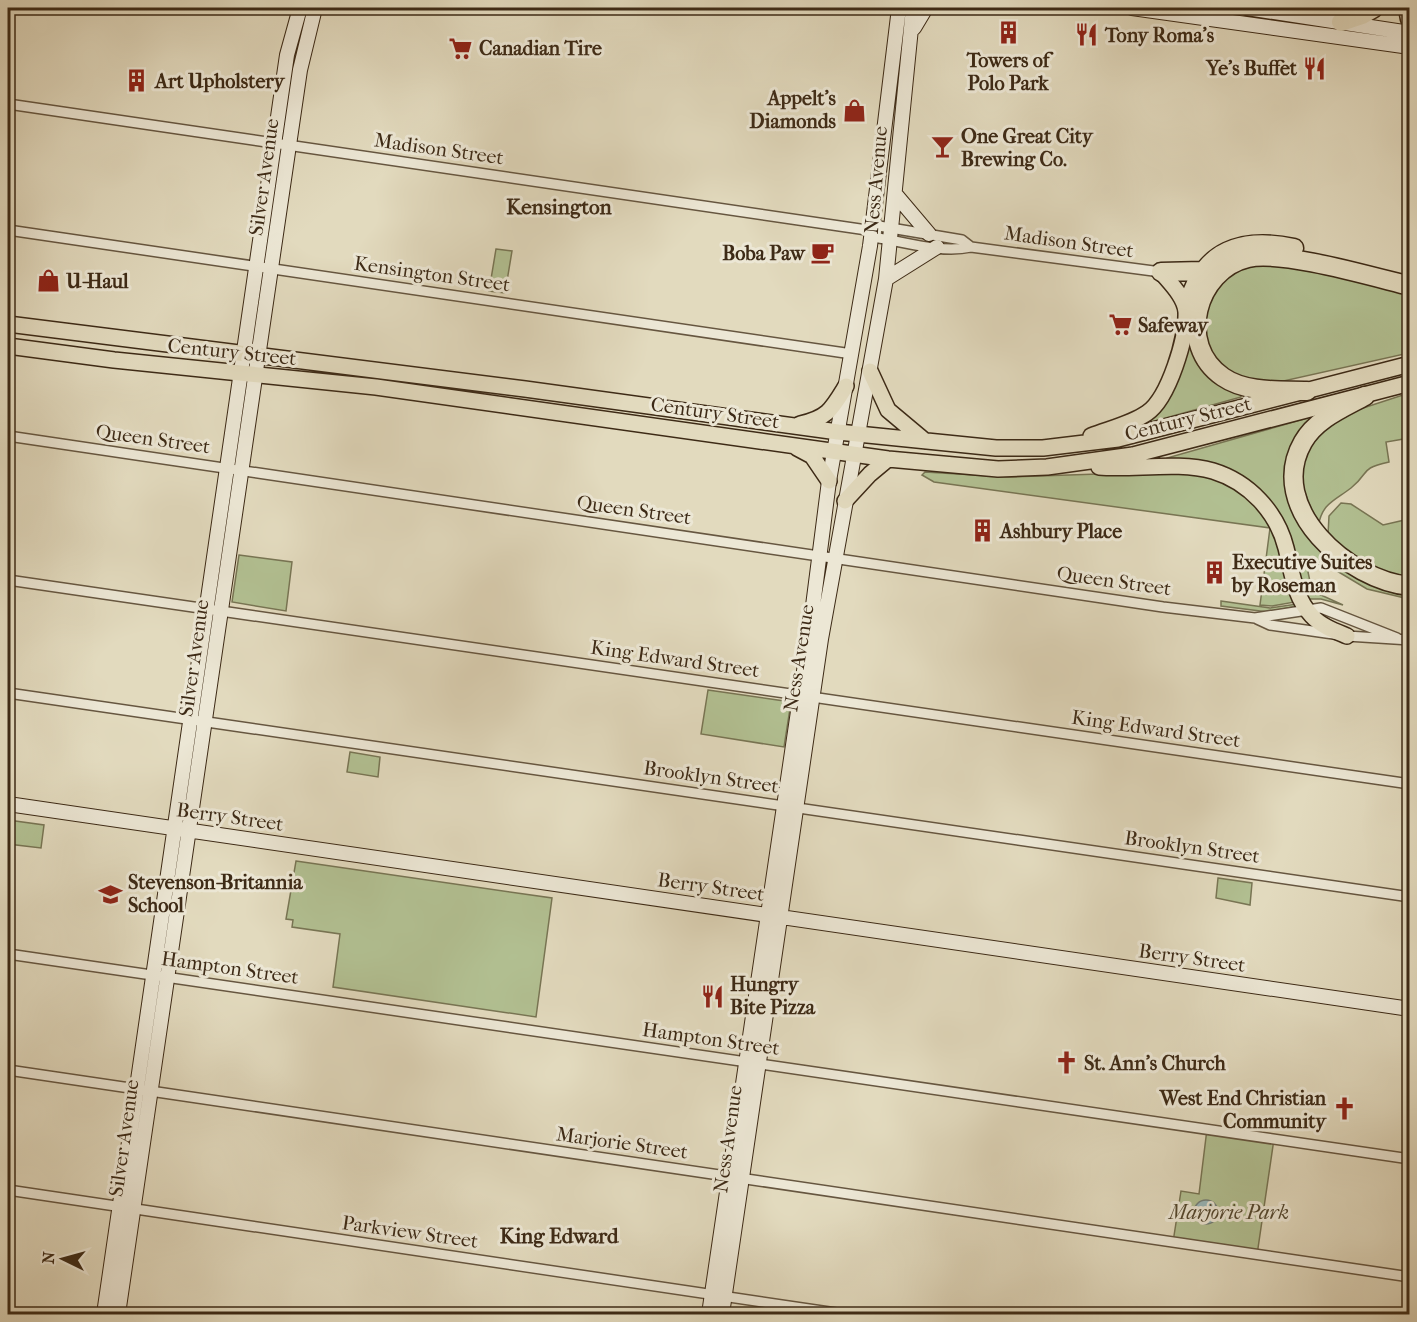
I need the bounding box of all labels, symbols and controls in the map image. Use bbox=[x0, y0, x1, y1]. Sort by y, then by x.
building icon: Towers of Polo Park bbox=[995, 20, 1021, 46]
restaurant icon: Tony Roma's bbox=[1074, 22, 1100, 48]
place label: Tony Roma's bbox=[1104, 24, 1215, 47]
supermarket icon: Canadian Tire bbox=[448, 35, 474, 61]
place label: Canadian Tire bbox=[479, 37, 602, 60]
place label: Towers of Polo Park bbox=[966, 49, 1054, 95]
restaurant icon: Ye's Buffet bbox=[1302, 55, 1328, 81]
place label: Ye's Buffet bbox=[1205, 57, 1298, 80]
building icon: Art Upholstery bbox=[124, 68, 150, 94]
place label: Art Upholstery bbox=[153, 70, 286, 93]
place label: Appelt's Diamonds bbox=[749, 87, 837, 133]
shop icon: Appelt's Diamonds bbox=[841, 97, 867, 123]
street label: Silver Avenue bbox=[244, 117, 284, 237]
street label: Ness Avenue bbox=[860, 125, 892, 235]
place label: One Great City Brewing Co. bbox=[961, 125, 1094, 171]
street label: Madison Street bbox=[373, 129, 505, 169]
bar icon: One Great City Brewing Co. bbox=[930, 134, 956, 160]
district label: Kensington bbox=[506, 195, 612, 219]
street label: Madison Street bbox=[1003, 222, 1135, 262]
cafe icon: Boba Paw bbox=[810, 240, 836, 266]
place label: Boba Paw bbox=[722, 242, 806, 265]
street label: Kensington Street bbox=[352, 252, 512, 296]
shop icon: U-Haul bbox=[35, 268, 61, 294]
place label: U-Haul bbox=[65, 270, 129, 293]
supermarket icon: Safeway bbox=[1107, 312, 1133, 338]
place label: Safeway bbox=[1138, 314, 1209, 337]
street label: Century Street bbox=[166, 334, 298, 370]
street label: Century Street bbox=[1122, 392, 1254, 446]
street label: Century Street bbox=[649, 393, 781, 433]
street label: Queen Street bbox=[94, 420, 212, 458]
street label: Queen Street bbox=[575, 491, 693, 529]
building icon: Ashbury Place bbox=[969, 518, 995, 544]
place label: Ashbury Place bbox=[998, 520, 1122, 543]
place label: Executive Suites by Roseman bbox=[1231, 551, 1373, 597]
building icon: Executive Suites by Roseman bbox=[1201, 560, 1227, 586]
street label: Queen Street bbox=[1055, 562, 1173, 600]
street label: Silver Avenue bbox=[174, 598, 214, 718]
street label: Ness Avenue bbox=[779, 603, 819, 713]
street label: King Edward Street bbox=[589, 636, 761, 682]
street label: King Edward Street bbox=[1070, 706, 1242, 752]
street label: Brooklyn Street bbox=[642, 756, 780, 798]
street label: Berry Street bbox=[175, 798, 285, 836]
street label: Brooklyn Street bbox=[1123, 826, 1261, 868]
street label: Berry Street bbox=[656, 868, 766, 906]
place label: Stevenson-Britannia School bbox=[128, 871, 303, 917]
school or university icon: Stevenson-Britannia School bbox=[97, 881, 123, 907]
street label: Berry Street bbox=[1137, 939, 1247, 977]
street label: Hampton Street bbox=[160, 947, 300, 989]
place label: Hungry Bite Pizza bbox=[730, 973, 816, 1019]
restaurant icon: Hungry Bite Pizza bbox=[699, 983, 725, 1009]
street label: Hampton Street bbox=[641, 1018, 781, 1060]
church icon: St. Ann's Church bbox=[1053, 1050, 1079, 1076]
place label: St. Ann's Church bbox=[1084, 1052, 1226, 1075]
street label: Silver Avenue bbox=[104, 1078, 144, 1198]
street label: Ness Avenue bbox=[709, 1084, 747, 1194]
place label: West End Christian Community bbox=[1159, 1087, 1327, 1133]
church icon: West End Christian Community bbox=[1331, 1096, 1357, 1122]
street label: Marjorie Street bbox=[555, 1122, 689, 1164]
park label: Marjorie Park bbox=[1167, 1201, 1289, 1224]
street label: Parkview Street bbox=[340, 1211, 480, 1253]
district label: King Edward bbox=[500, 1224, 619, 1248]
north arrow bbox=[33, 1229, 93, 1289]
text: N bbox=[39, 1250, 59, 1265]

